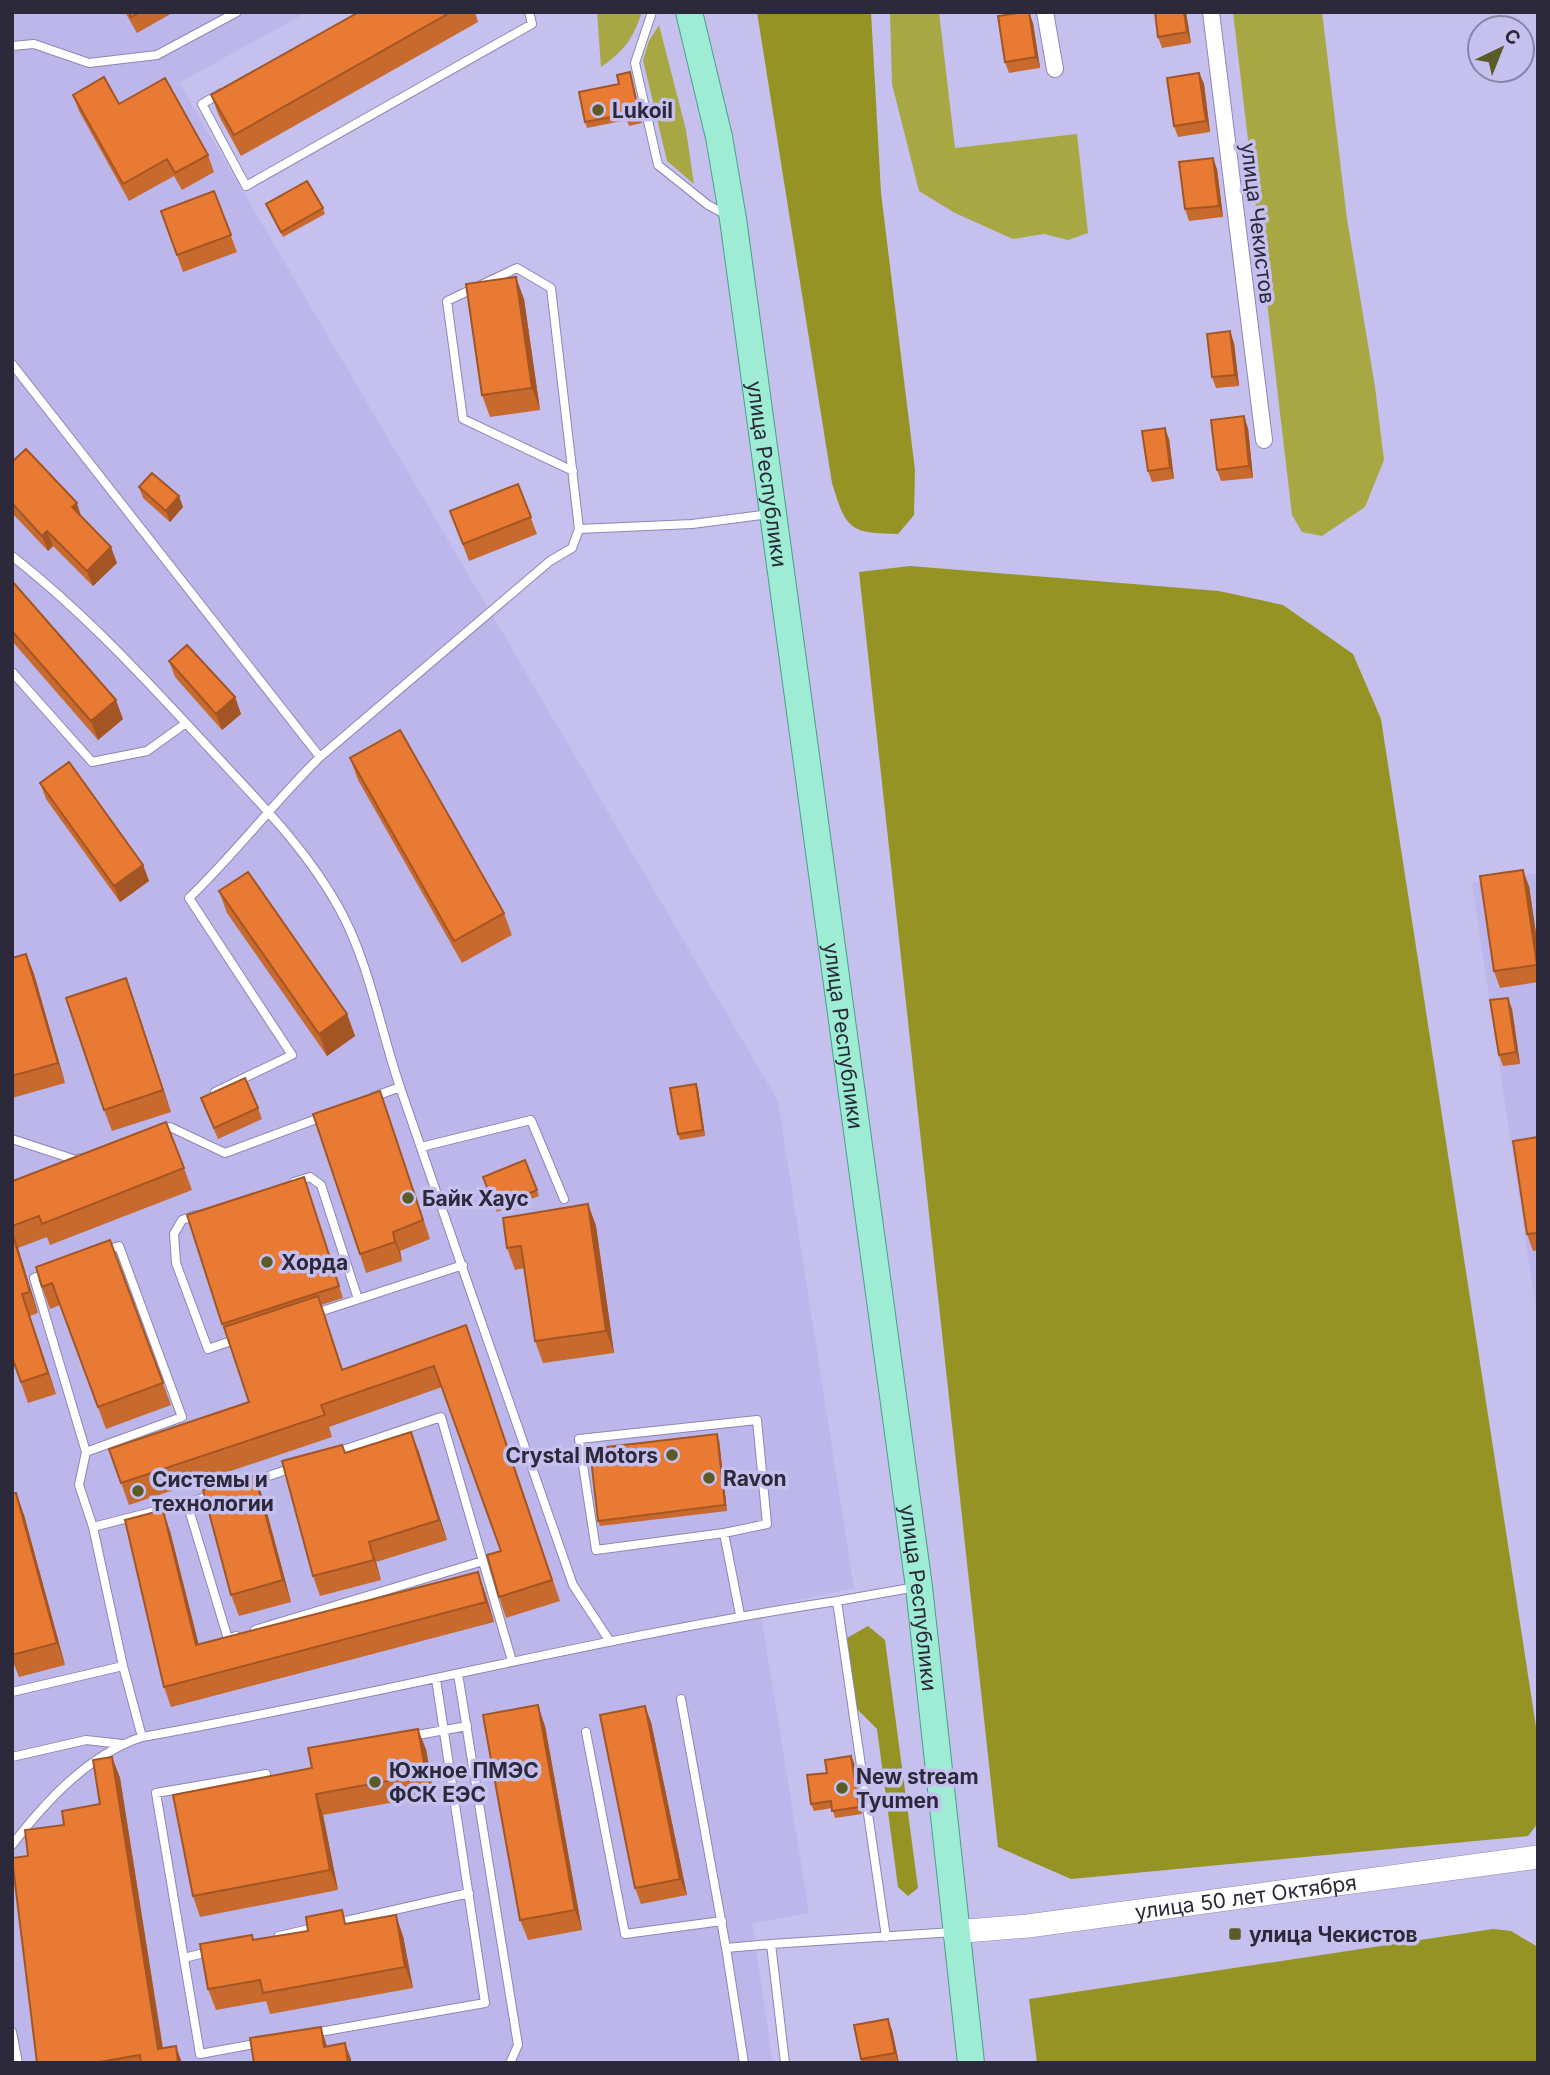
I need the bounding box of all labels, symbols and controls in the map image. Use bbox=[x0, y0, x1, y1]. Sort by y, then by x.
north arrow bbox=[1466, 14, 1536, 84]
text: С bbox=[1499, 24, 1525, 50]
place label: Lukoil bbox=[612, 98, 673, 123]
marker: Lukoil bbox=[590, 102, 606, 118]
street label: улица Чекистов bbox=[1236, 141, 1280, 305]
street label: улица Республики bbox=[743, 379, 793, 569]
street label: улица Республики bbox=[819, 941, 869, 1130]
place label: Байк Хаус bbox=[422, 1186, 529, 1211]
marker: Байк Хаус bbox=[400, 1190, 416, 1206]
place label: Хорда bbox=[281, 1250, 348, 1275]
marker: Хорда bbox=[259, 1254, 275, 1270]
place label: Crystal Motors bbox=[505, 1443, 658, 1468]
marker: Crystal Motors bbox=[664, 1447, 680, 1463]
place label: Ravon bbox=[723, 1466, 787, 1491]
place label: Системы и технологии bbox=[152, 1467, 274, 1516]
marker: Ravon bbox=[701, 1470, 717, 1486]
marker: Системы и технологии bbox=[130, 1483, 146, 1499]
street label: улица Республики bbox=[895, 1503, 943, 1692]
place label: Южное ПМЭС ФСК ЕЭС bbox=[389, 1758, 539, 1807]
place label: New stream Tyumen bbox=[856, 1764, 979, 1813]
marker: Южное ПМЭС ФСК ЕЭС bbox=[367, 1774, 383, 1790]
marker: New stream Tyumen bbox=[834, 1780, 850, 1796]
street label: улица 50 лет Октября bbox=[1133, 1869, 1358, 1924]
place label: улица Чекистов bbox=[1249, 1922, 1418, 1947]
marker: улица Чекистов bbox=[1227, 1926, 1243, 1942]

